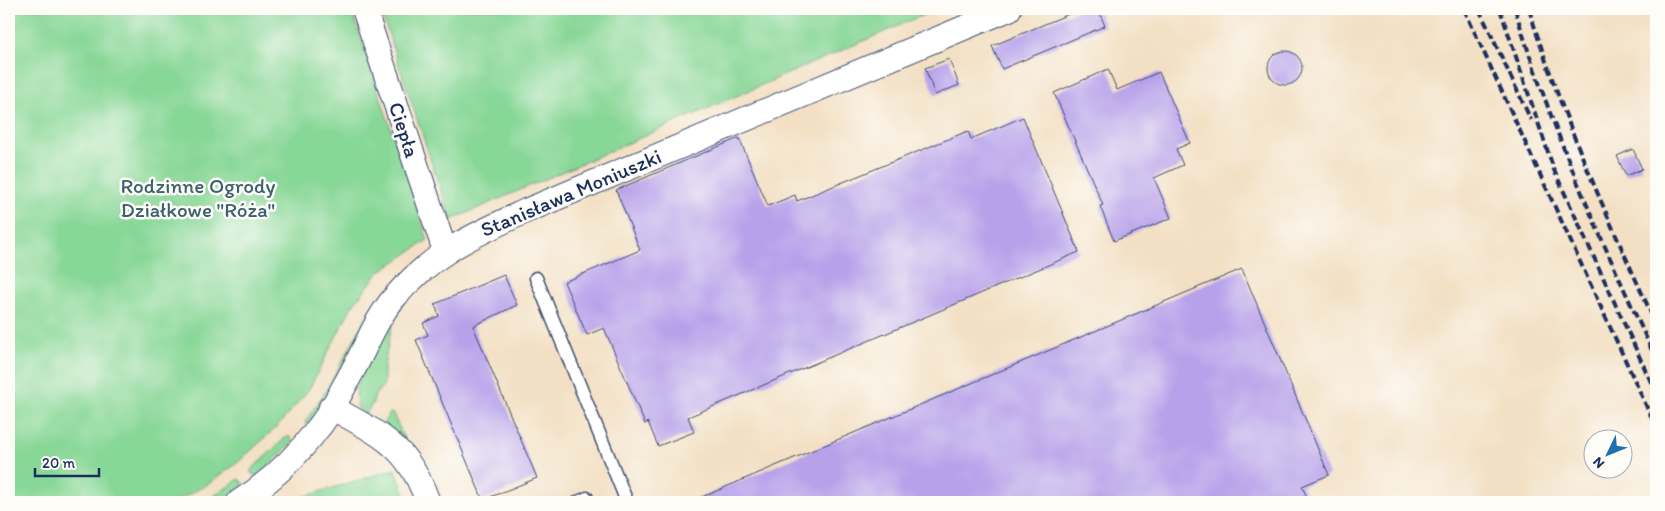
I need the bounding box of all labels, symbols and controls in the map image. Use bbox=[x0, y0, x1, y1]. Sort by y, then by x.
street label: Ciepła bbox=[384, 99, 425, 161]
street label: Stanisława Moniuszki bbox=[477, 143, 665, 242]
park label: Rodzinne Ogrody Działkowe "Róża" bbox=[121, 173, 276, 222]
north arrow bbox=[1582, 428, 1632, 478]
scale bar bbox=[35, 446, 99, 478]
text: N bbox=[1589, 453, 1608, 472]
text: 20 m bbox=[42, 454, 76, 472]

